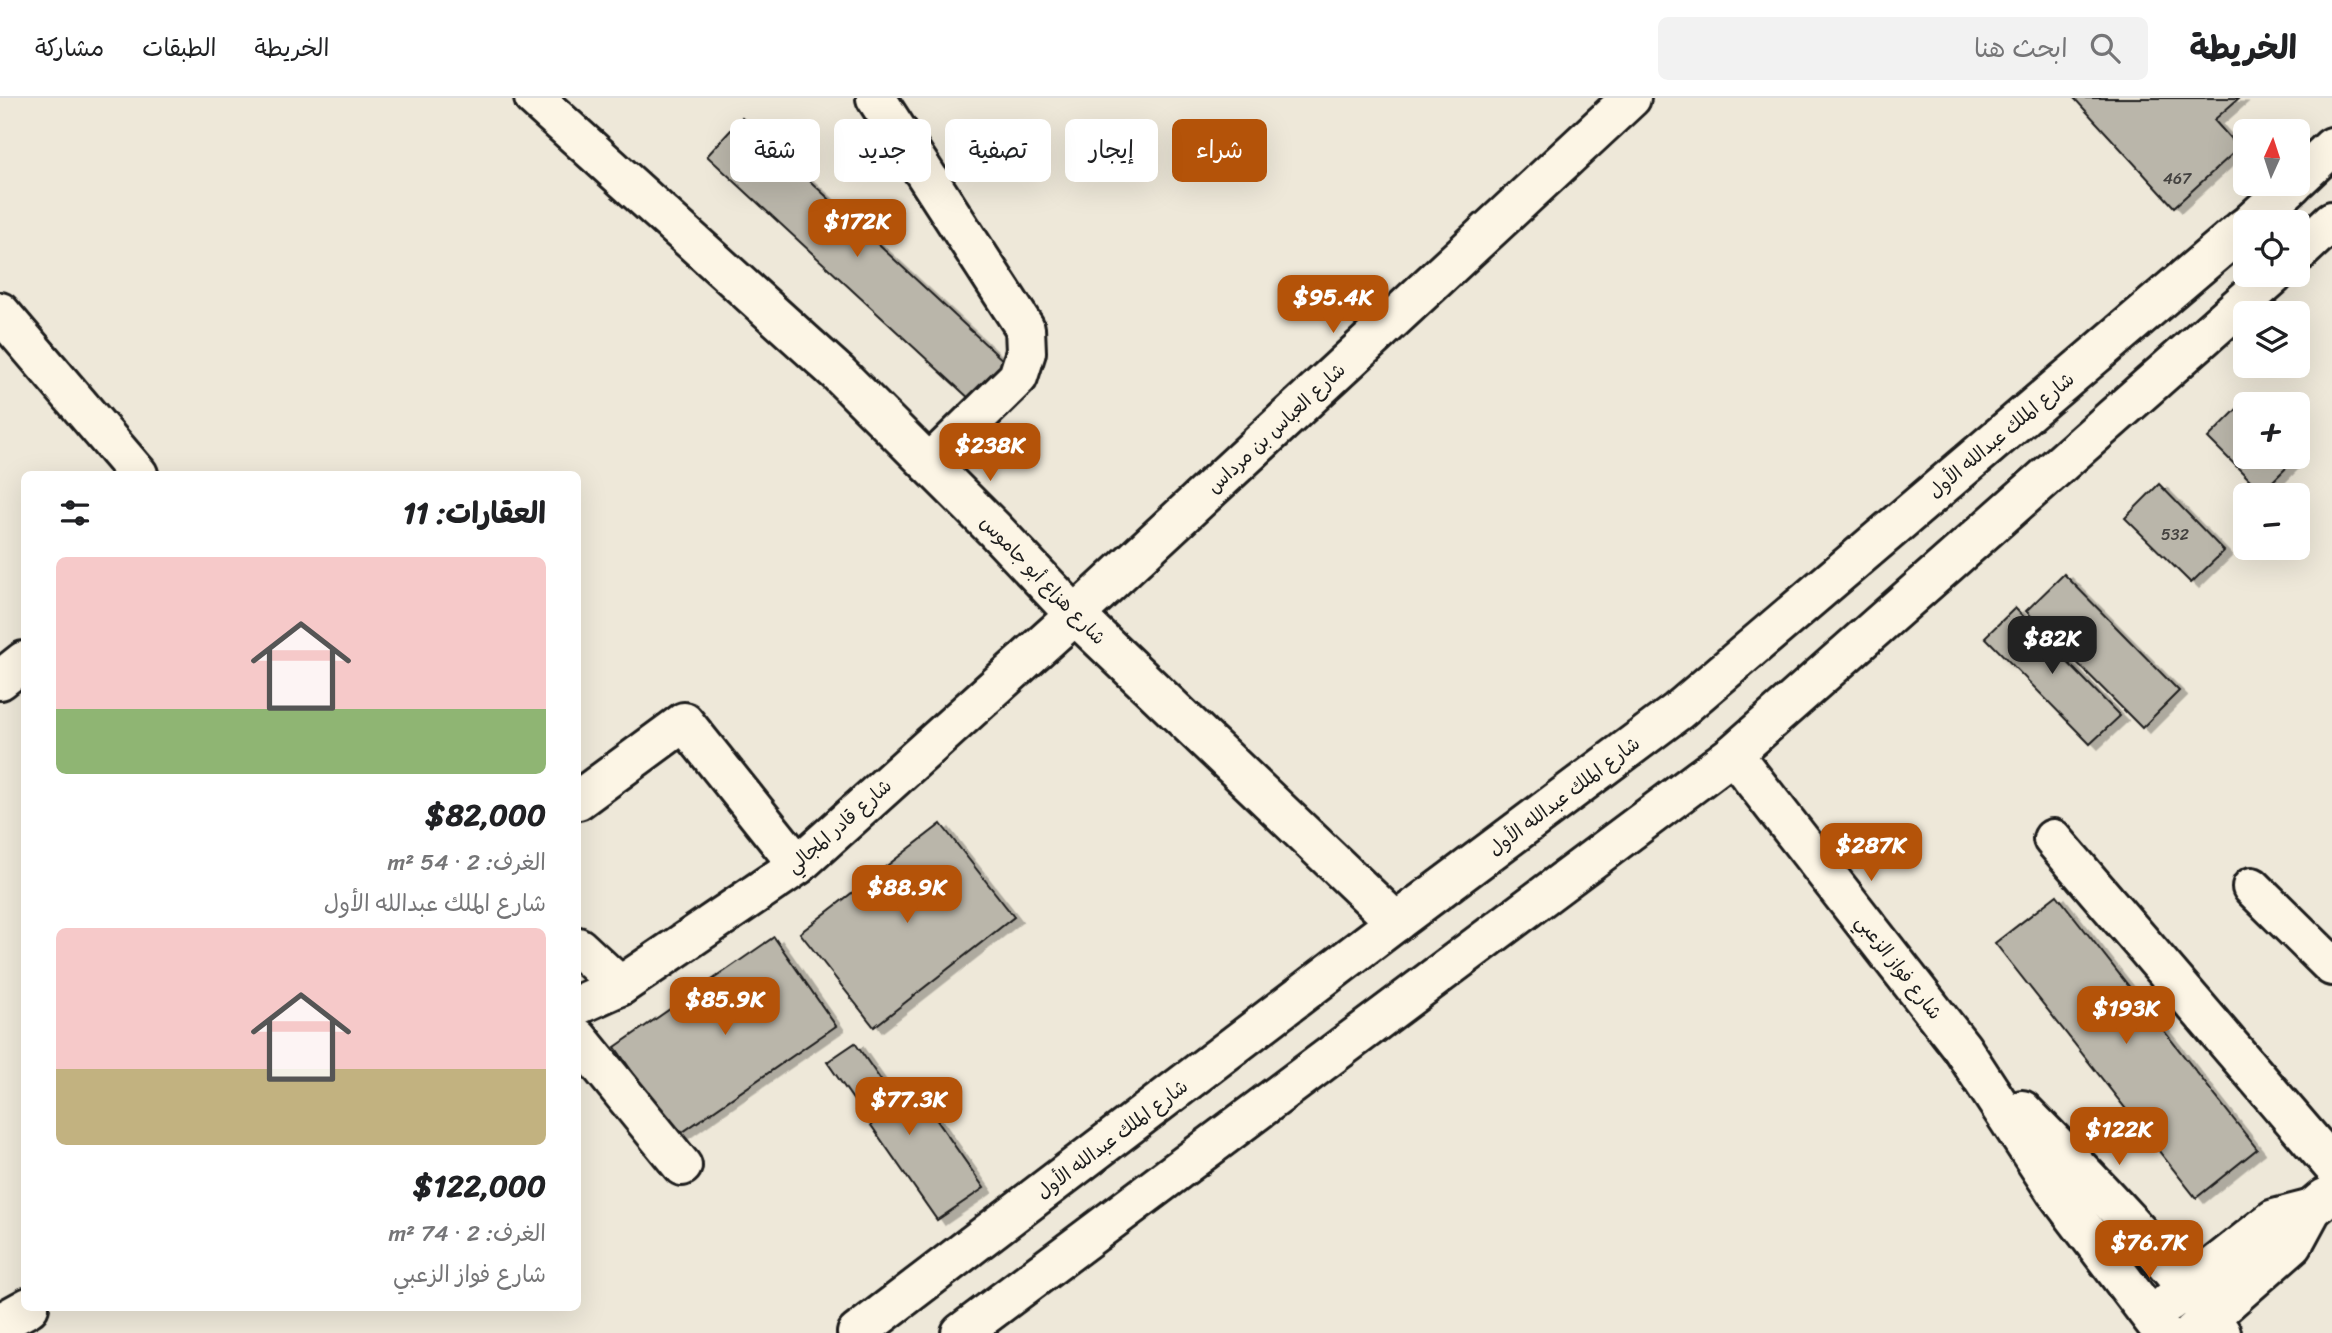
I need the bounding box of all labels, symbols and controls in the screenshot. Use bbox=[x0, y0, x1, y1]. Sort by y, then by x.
search box bbox=[1658, 17, 2148, 80]
text: الخريطة bbox=[2190, 19, 2297, 77]
text: ابحث هنا bbox=[1974, 25, 2068, 71]
text: مشاركة bbox=[35, 27, 104, 69]
text: الطبقات bbox=[142, 27, 217, 69]
text: الخريطة bbox=[255, 27, 329, 69]
icon: search bbox=[2086, 29, 2124, 67]
chip: شقة bbox=[730, 119, 820, 182]
chip: جديد bbox=[834, 119, 931, 182]
chip: تصفية bbox=[945, 119, 1051, 182]
chip: إيجار bbox=[1065, 119, 1158, 182]
chip: شراء bbox=[1172, 119, 1267, 182]
north arrow bbox=[2233, 119, 2310, 196]
map controls bbox=[2233, 119, 2310, 560]
house number: 467 bbox=[2163, 164, 2192, 193]
pin: $172K bbox=[808, 200, 906, 259]
text: $172K bbox=[824, 201, 890, 242]
button: locate bbox=[2233, 210, 2310, 287]
pin: $95.4K bbox=[1276, 275, 1390, 335]
text: $95.4K bbox=[1294, 277, 1372, 318]
button: layers bbox=[2233, 301, 2310, 378]
street label: شارع العباس بن مرداس bbox=[1199, 354, 1353, 502]
street label: شارع الملك عبدالله الأول bbox=[1920, 363, 2082, 507]
button: + bbox=[2233, 392, 2310, 469]
pin: $238K bbox=[941, 424, 1039, 483]
text: $238K bbox=[955, 425, 1025, 466]
button: − bbox=[2233, 483, 2310, 560]
text: العقارات: 11 bbox=[403, 486, 546, 540]
icon: filters bbox=[56, 494, 94, 532]
street label: شارع هزاع أبو جاموس bbox=[972, 507, 1114, 653]
house number: 532 bbox=[2161, 520, 2189, 549]
icon: home bbox=[238, 603, 364, 729]
pin: $82K bbox=[2011, 616, 2093, 676]
text: $82K bbox=[2024, 618, 2080, 659]
street label: شارع الملك عبدالله الأول bbox=[1481, 728, 1647, 864]
street label: شارع قادر المجالي bbox=[778, 770, 900, 882]
text: $82,000 bbox=[425, 788, 546, 842]
pin: $287K bbox=[1822, 824, 1920, 883]
text: $287K bbox=[1836, 825, 1906, 866]
text: الغرف: 2 · 54 m² bbox=[388, 842, 546, 883]
pin: $88.9K bbox=[850, 866, 964, 925]
text: $88.9K bbox=[868, 867, 946, 908]
text: شارع الملك عبدالله الأول bbox=[324, 883, 546, 924]
street label: شارع فواز الزعبي bbox=[1847, 907, 1951, 1027]
icon: home bbox=[238, 974, 364, 1100]
pin: $85.9K bbox=[668, 978, 782, 1037]
text: $85.9K bbox=[686, 979, 764, 1020]
pin: $193K bbox=[2077, 986, 2175, 1046]
text: $193K bbox=[2093, 988, 2159, 1029]
street label: شارع الملك عبدالله الأول bbox=[1029, 1071, 1195, 1207]
pin: $77.3K bbox=[852, 1077, 966, 1137]
text: $77.3K bbox=[871, 1079, 947, 1120]
pin: $122K bbox=[2070, 1108, 2168, 1167]
text: $122K bbox=[2086, 1109, 2152, 1150]
text: $122,000 bbox=[413, 1159, 546, 1213]
text: الغرف: 2 · 74 m² bbox=[388, 1213, 546, 1254]
pin: $76.7K bbox=[2092, 1220, 2206, 1280]
text: $76.7K bbox=[2111, 1222, 2187, 1263]
text: شارع فواز الزعبي bbox=[393, 1254, 546, 1295]

